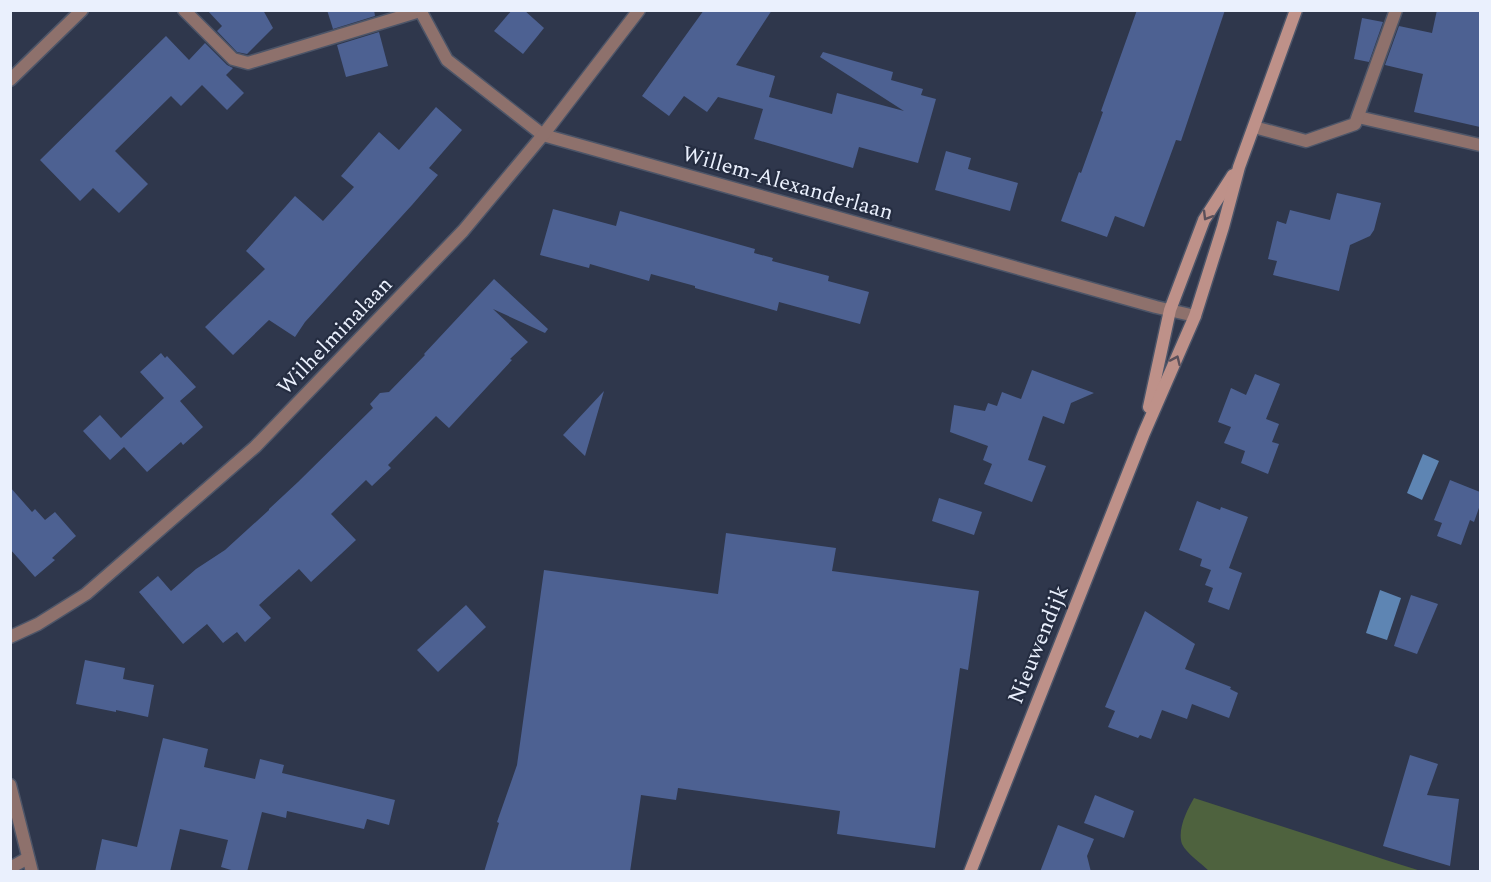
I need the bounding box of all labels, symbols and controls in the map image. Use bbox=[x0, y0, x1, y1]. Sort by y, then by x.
street label: Willem-Alexanderlaan bbox=[678, 137, 897, 229]
one-way arrow bbox=[1203, 210, 1214, 220]
street label: Wilhelminalaan bbox=[270, 269, 401, 403]
one-way arrow bbox=[1168, 356, 1180, 367]
street label: Nieuwendijk bbox=[1000, 580, 1077, 709]

